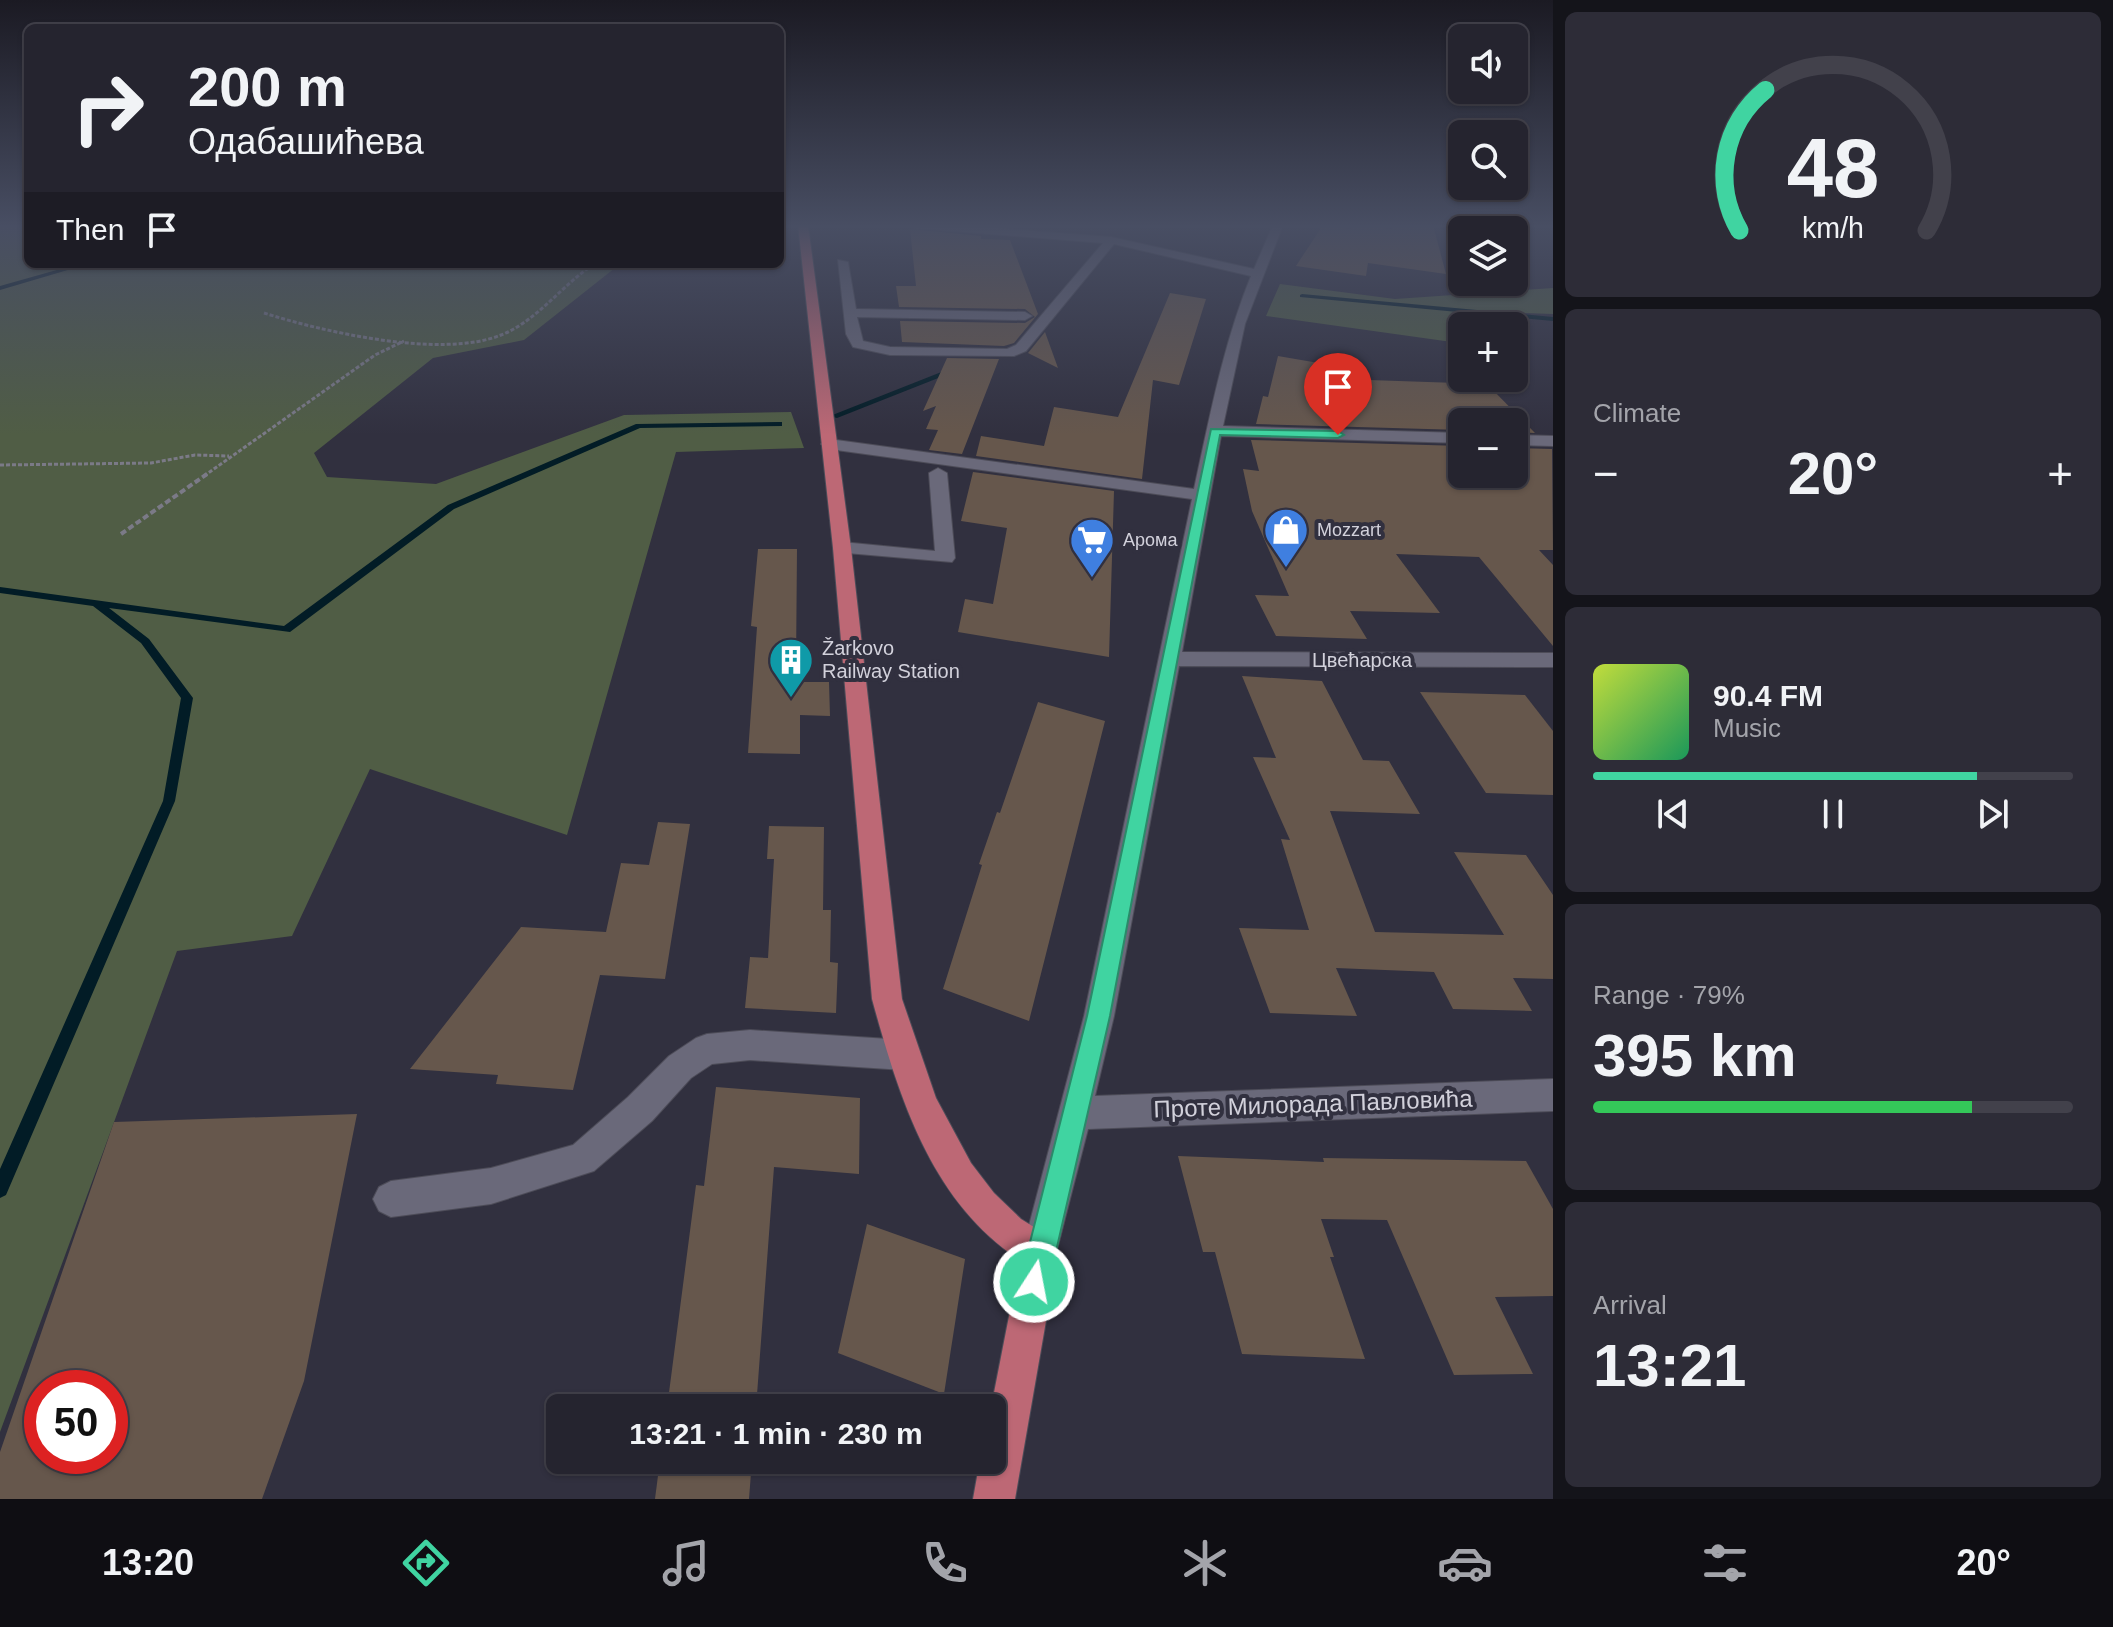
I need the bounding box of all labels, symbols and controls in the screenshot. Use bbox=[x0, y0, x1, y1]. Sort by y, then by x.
map controls bbox=[1448, 24, 1528, 488]
button: sound bbox=[1448, 24, 1528, 104]
text: 200 m bbox=[188, 55, 347, 118]
icon: right bbox=[56, 56, 160, 160]
button: search bbox=[1448, 120, 1528, 200]
text: Одабашићева bbox=[188, 121, 424, 162]
text: 48 bbox=[1787, 121, 1879, 214]
icon: arrive bbox=[140, 208, 184, 252]
text: km/h bbox=[1802, 212, 1864, 244]
text: Then bbox=[56, 213, 124, 246]
button: layers bbox=[1448, 216, 1528, 296]
button: + bbox=[1448, 312, 1528, 392]
pin bbox=[1304, 353, 1372, 435]
icon: arrive bbox=[1316, 365, 1360, 409]
text: Climate bbox=[1593, 398, 1681, 428]
button: − bbox=[1448, 408, 1528, 488]
text: 20° bbox=[1788, 440, 1878, 507]
text: − bbox=[1593, 449, 1619, 498]
text: + bbox=[2047, 449, 2073, 498]
shop icon: Mozzart bbox=[1262, 506, 1310, 569]
supermarket icon: Арома bbox=[1068, 516, 1116, 579]
place label: Mozzart bbox=[1317, 520, 1381, 540]
place label: Арома bbox=[1123, 530, 1178, 550]
building icon: Žarkovo Railway Station bbox=[767, 636, 815, 699]
place label: Žarkovo Railway Station bbox=[822, 637, 960, 682]
street label: Цвећарска bbox=[1312, 649, 1413, 671]
text: 90.4 FM bbox=[1713, 679, 1823, 712]
text: Music bbox=[1713, 713, 1781, 743]
icon: previous bbox=[1651, 792, 1695, 836]
icon: pause bbox=[1811, 792, 1855, 836]
icon: next bbox=[1971, 792, 2015, 836]
text: Range · 79% bbox=[1593, 980, 1745, 1010]
text: 395 km bbox=[1593, 1022, 1797, 1089]
street label: Проте Милорада Павловића bbox=[1153, 1084, 1474, 1123]
position arrow bbox=[992, 1240, 1076, 1324]
text: Arrival bbox=[1593, 1290, 1667, 1320]
text: 13:21 bbox=[1593, 1332, 1746, 1399]
speed limit sign: 50 bbox=[24, 1370, 128, 1474]
text: 13:21 · 1 min · 230 m bbox=[629, 1417, 923, 1450]
icon: directions bbox=[398, 1535, 454, 1591]
icon: music bbox=[658, 1535, 714, 1591]
icon: phone bbox=[917, 1535, 973, 1591]
icon: climate bbox=[1177, 1535, 1233, 1591]
icon: car bbox=[1437, 1535, 1493, 1591]
icon: filters bbox=[1697, 1535, 1753, 1591]
text: 13:20 bbox=[102, 1542, 194, 1583]
text: 20° bbox=[1957, 1542, 2011, 1583]

